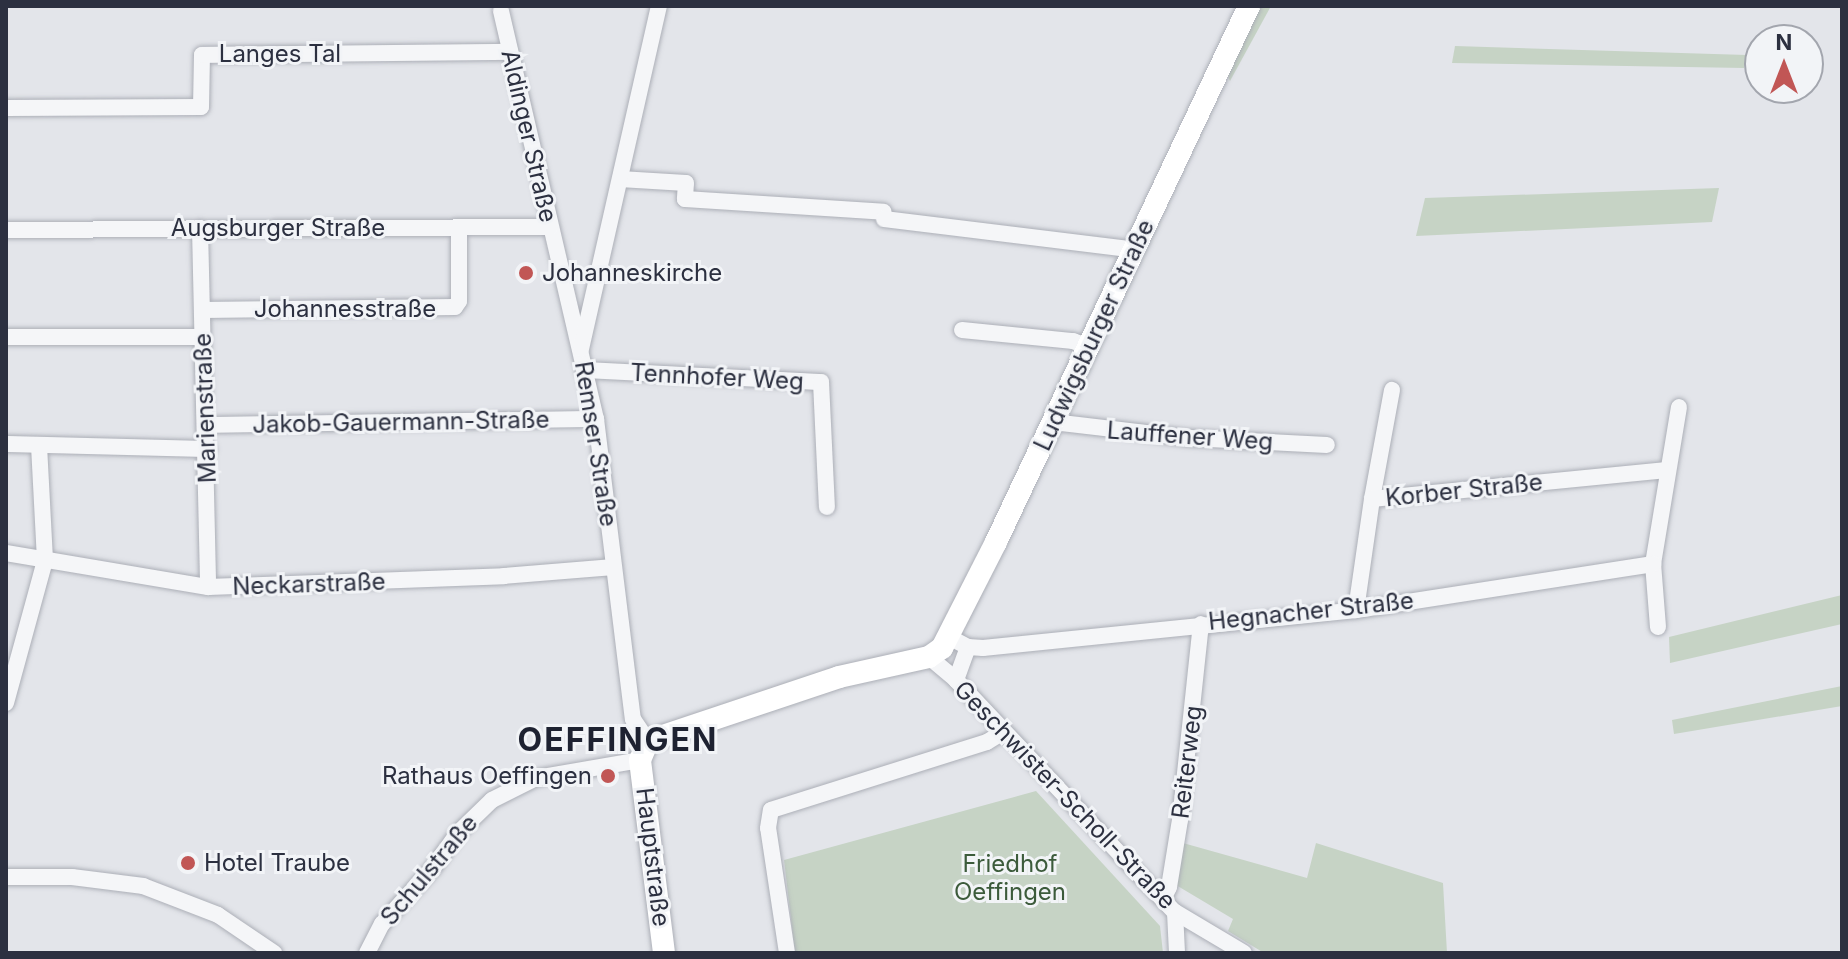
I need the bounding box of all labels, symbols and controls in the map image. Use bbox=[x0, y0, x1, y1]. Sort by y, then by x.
north arrow bbox=[1744, 24, 1824, 104]
text: N bbox=[1776, 29, 1792, 55]
street label: Langes Tal bbox=[219, 40, 341, 68]
street label: Aldinger Straße bbox=[495, 47, 563, 225]
street label: Augsburger Straße bbox=[171, 214, 385, 242]
street label: Ludwigsburger Straße bbox=[1028, 215, 1160, 455]
place label: Johanneskirche bbox=[542, 259, 722, 287]
marker: Johanneskirche bbox=[517, 264, 535, 282]
street label: Johannesstraße bbox=[254, 295, 436, 323]
street label: Marienstraße bbox=[188, 332, 222, 484]
street label: Tennhofer Weg bbox=[630, 358, 804, 396]
street label: Remser Straße bbox=[569, 359, 623, 529]
street label: Jakob-Gauermann-Straße bbox=[252, 405, 550, 439]
street label: Lauffener Weg bbox=[1106, 416, 1274, 456]
street label: Korber Straße bbox=[1384, 467, 1544, 513]
street label: Neckarstraße bbox=[232, 567, 386, 601]
street label: Hegnacher Straße bbox=[1207, 586, 1415, 636]
street label: Geschwister-Scholl-Straße bbox=[948, 675, 1182, 915]
street label: Reiterweg bbox=[1166, 704, 1208, 820]
district label: OEFFINGEN bbox=[518, 721, 718, 759]
place label: Rathaus Oeffingen bbox=[382, 762, 592, 790]
marker: Rathaus Oeffingen bbox=[599, 767, 617, 785]
street label: Hauptstraße bbox=[630, 786, 676, 928]
street label: Schulstraße bbox=[375, 809, 483, 931]
place label: Hotel Traube bbox=[204, 849, 350, 877]
park label: Friedhof Oeffingen bbox=[954, 850, 1066, 906]
marker: Hotel Traube bbox=[179, 854, 197, 872]

